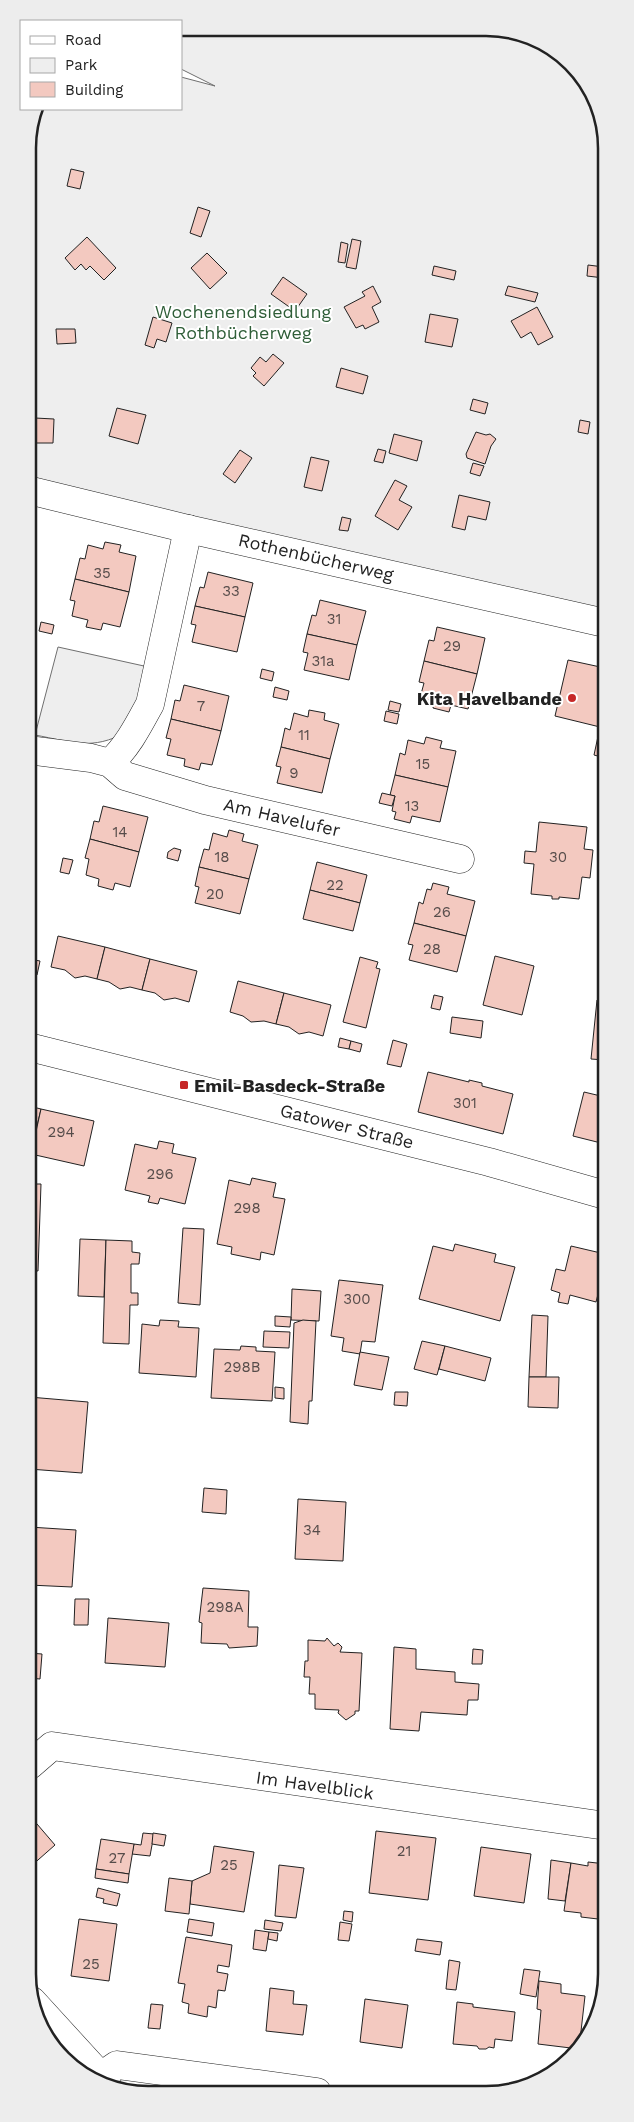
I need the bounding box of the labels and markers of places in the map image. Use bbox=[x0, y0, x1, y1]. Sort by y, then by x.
place label: Kita Havelbande bbox=[417, 688, 562, 709]
marker: Kita Havelbande bbox=[566, 692, 578, 704]
place label: Emil-Basdeck-Straße bbox=[194, 1075, 385, 1096]
marker: Emil-Basdeck-Straße bbox=[178, 1079, 190, 1091]

